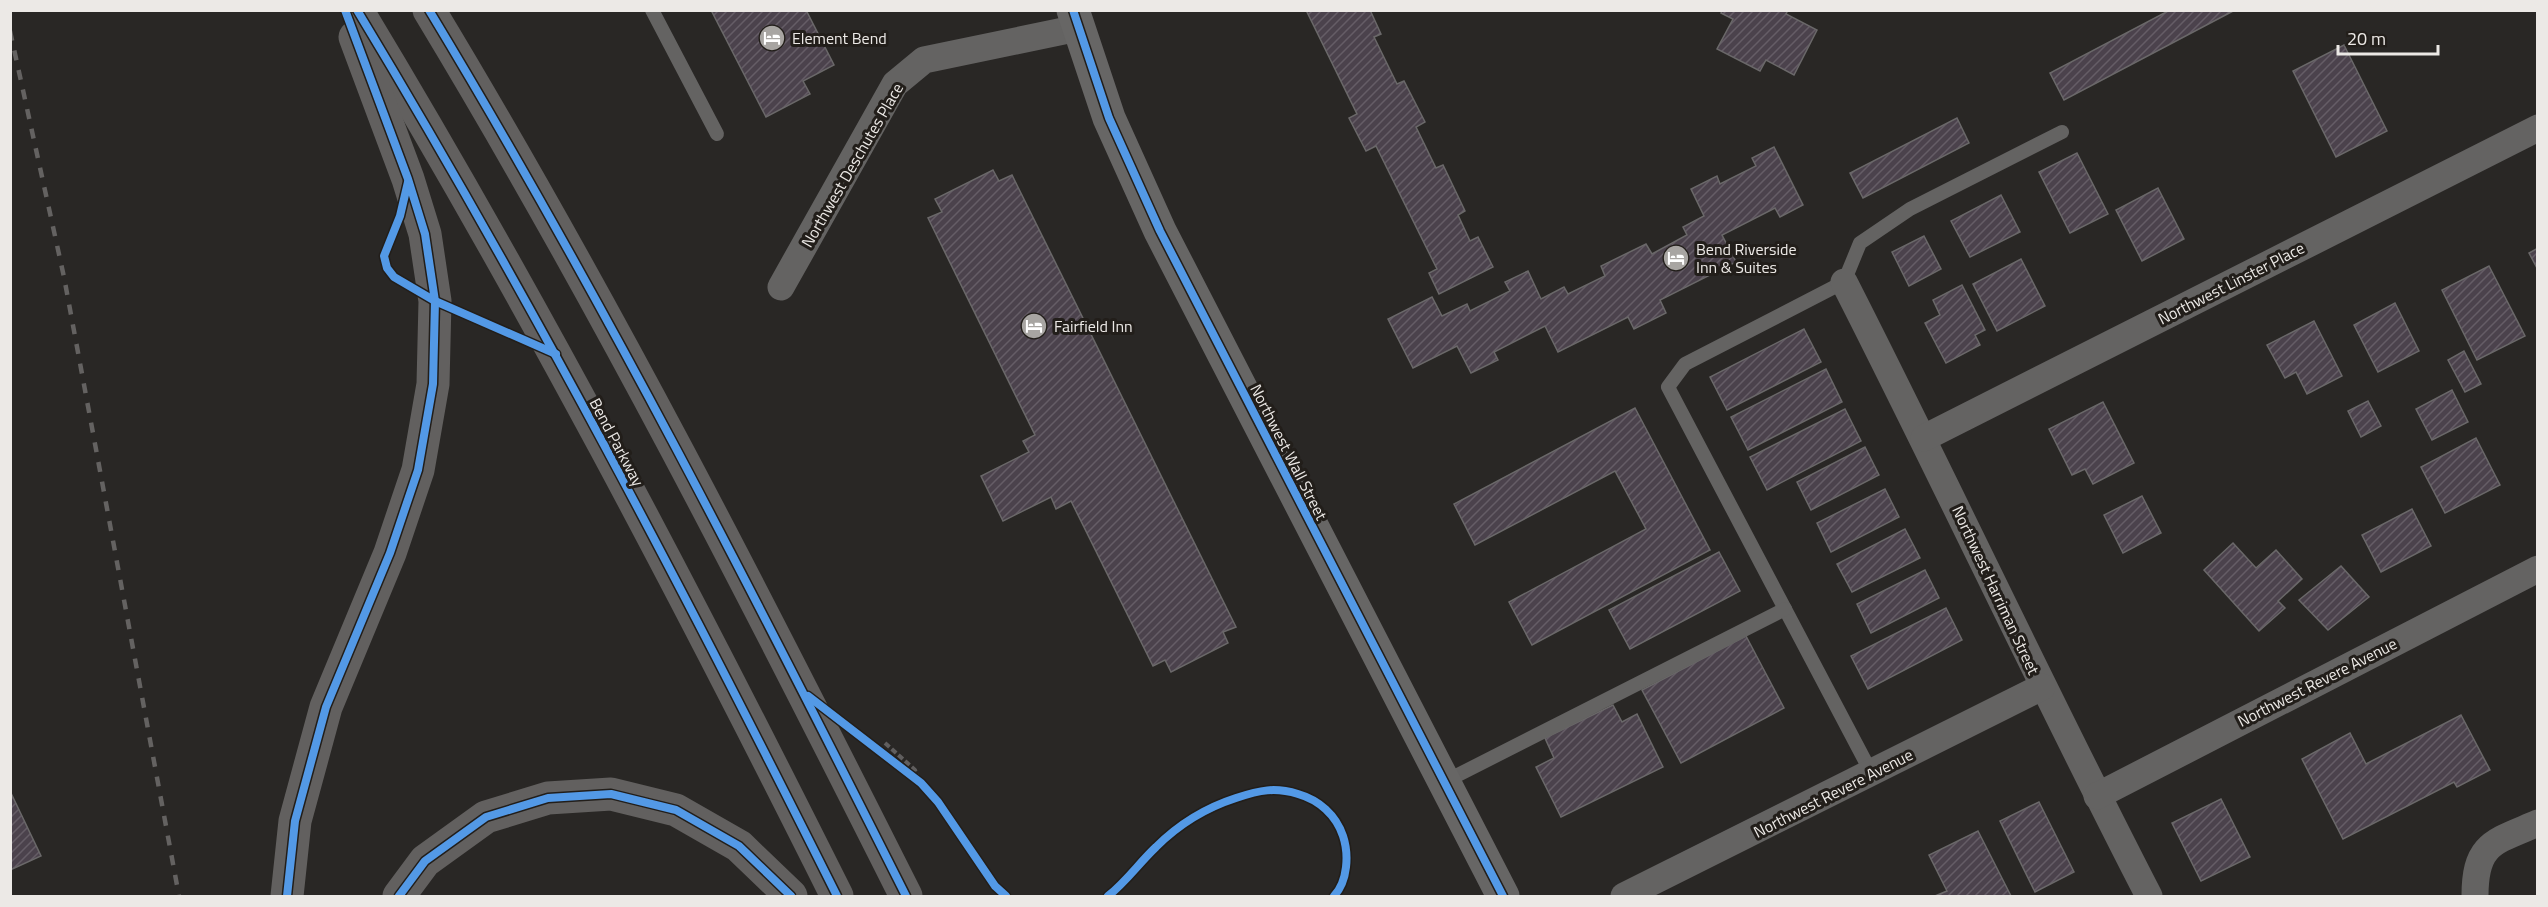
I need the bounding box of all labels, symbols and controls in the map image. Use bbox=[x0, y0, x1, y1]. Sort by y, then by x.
scale bar bbox=[2338, 18, 2438, 56]
hotel icon: Element Bend bbox=[757, 23, 787, 53]
text: 20 m bbox=[2347, 25, 2386, 52]
place label: Element Bend bbox=[792, 26, 887, 50]
street label: Northwest Deschutes Place bbox=[795, 78, 909, 252]
street label: Northwest Linster Place bbox=[2153, 236, 2309, 330]
place label: Bend Riverside Inn & Suites bbox=[1696, 237, 1797, 279]
hotel icon: Bend Riverside Inn & Suites bbox=[1661, 243, 1691, 273]
hotel icon: Fairfield Inn bbox=[1019, 311, 1049, 341]
place label: Fairfield Inn bbox=[1054, 314, 1133, 338]
street label: Northwest Wall Street bbox=[1244, 380, 1334, 524]
street label: Bend Parkway bbox=[584, 394, 650, 491]
street label: Northwest Harriman Street bbox=[1946, 502, 2046, 679]
street label: Northwest Revere Avenue bbox=[2233, 631, 2401, 733]
street label: Northwest Revere Avenue bbox=[1749, 742, 1917, 844]

